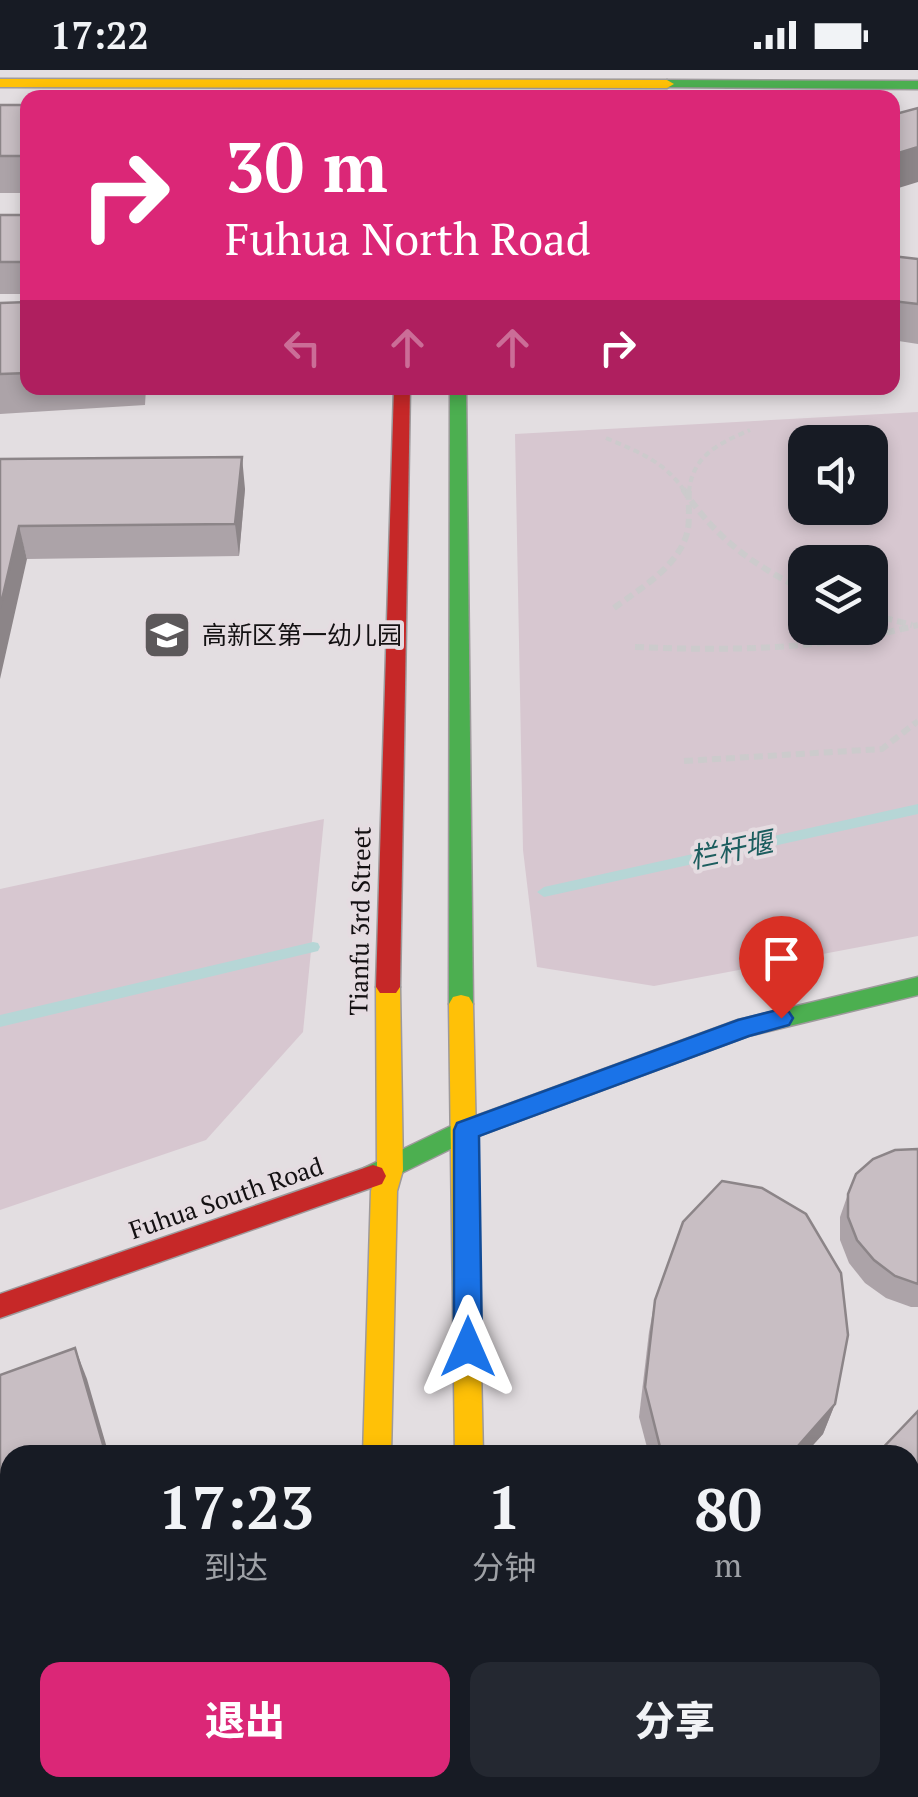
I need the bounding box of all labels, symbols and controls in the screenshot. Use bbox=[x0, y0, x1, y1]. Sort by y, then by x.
text: 17:22 bbox=[50, 10, 149, 60]
text: 30 m bbox=[225, 119, 388, 212]
icon: right bbox=[60, 130, 190, 260]
text: Fuhua North Road bbox=[225, 208, 591, 268]
icon: left bbox=[275, 320, 330, 375]
icon: ahead bbox=[380, 320, 435, 375]
icon: ahead bbox=[485, 320, 540, 375]
icon: right bbox=[590, 320, 645, 375]
map controls bbox=[788, 425, 888, 645]
button: sound bbox=[788, 425, 888, 525]
button: layers bbox=[788, 545, 888, 645]
school or university icon: 高新区第一幼儿园 bbox=[141, 609, 193, 661]
place label: 高新区第一幼儿园 bbox=[202, 618, 402, 651]
water label: 栏杆堰 bbox=[686, 822, 780, 876]
street label: Tianfu 3rd Street bbox=[341, 826, 378, 1016]
pin bbox=[739, 916, 824, 1019]
icon: arrive bbox=[754, 931, 809, 986]
street label: Fuhua South Road bbox=[124, 1149, 327, 1246]
position arrow bbox=[416, 1295, 520, 1399]
text: 17:23 bbox=[158, 1467, 314, 1546]
text: 1 bbox=[487, 1467, 521, 1546]
text: 80 bbox=[694, 1469, 762, 1548]
text: m bbox=[714, 1544, 742, 1586]
text: 到达 bbox=[204, 1546, 268, 1588]
text: 分钟 bbox=[472, 1546, 536, 1588]
button: 退出 bbox=[40, 1662, 450, 1777]
button: 分享 bbox=[470, 1662, 880, 1777]

